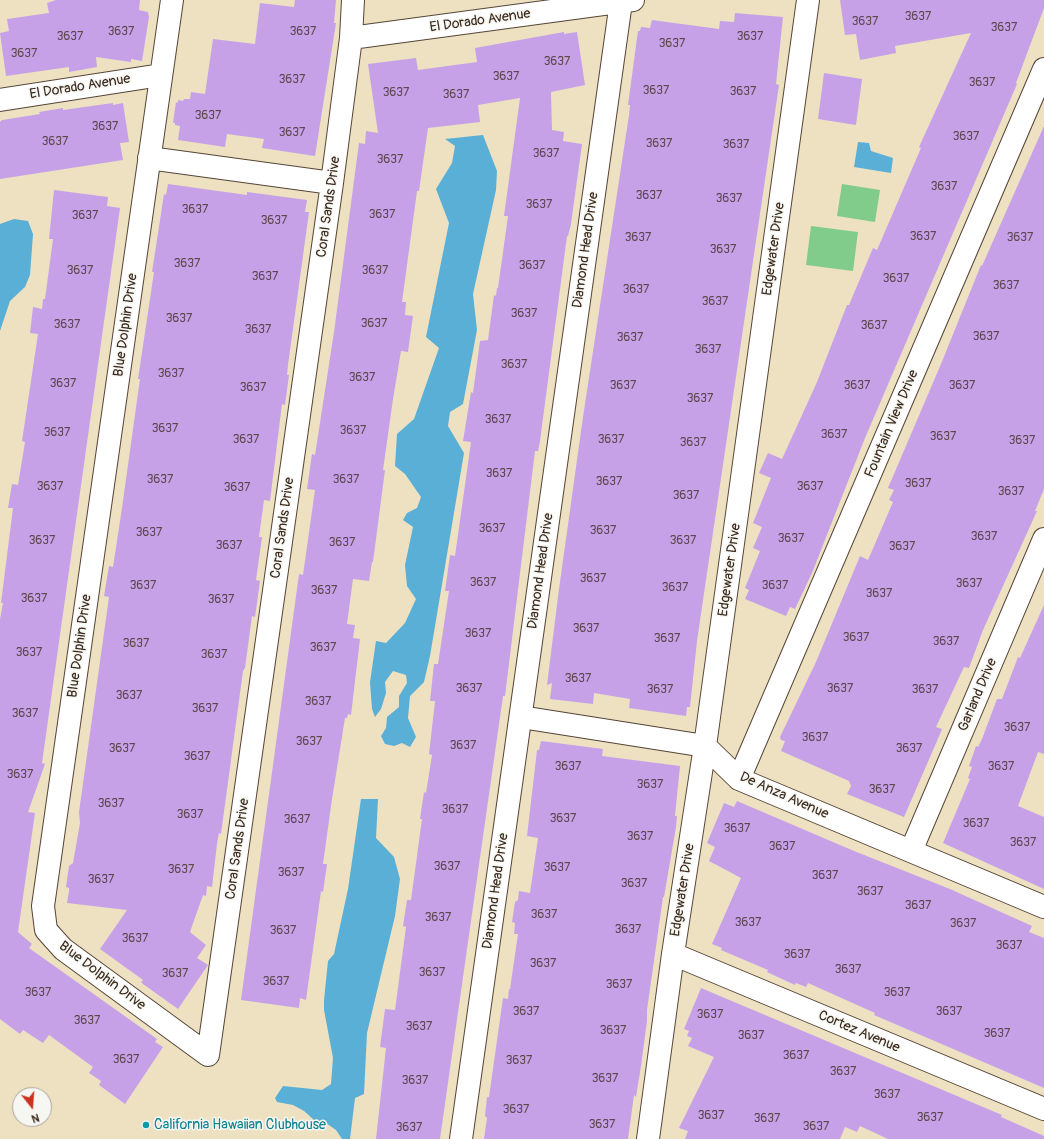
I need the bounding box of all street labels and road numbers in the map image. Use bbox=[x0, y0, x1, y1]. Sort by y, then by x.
street label: El Dorado Avenue bbox=[429, 6, 531, 36]
street label: El Dorado Avenue bbox=[28, 71, 132, 103]
street label: Coral Sands Drive bbox=[314, 155, 344, 259]
street label: Diamond Head Drive bbox=[570, 191, 602, 309]
street label: Edgewater Drive bbox=[759, 201, 789, 297]
street label: Blue Dolphin Drive bbox=[110, 272, 142, 378]
street label: Fountain View Drive bbox=[862, 367, 922, 481]
street label: Coral Sands Drive bbox=[268, 476, 298, 580]
street label: Diamond Head Drive bbox=[525, 512, 557, 630]
street label: Edgewater Drive bbox=[715, 522, 745, 618]
street label: Blue Dolphin Drive bbox=[64, 593, 96, 699]
street label: Garland Drive bbox=[955, 656, 1001, 734]
street label: De Anza Avenue bbox=[737, 769, 831, 823]
street label: Coral Sands Drive bbox=[223, 797, 253, 901]
street label: Diamond Head Drive bbox=[480, 832, 512, 950]
street label: Edgewater Drive bbox=[667, 842, 699, 938]
street label: Blue Dolphin Drive bbox=[55, 938, 149, 1014]
street label: Cortez Avenue bbox=[816, 1007, 902, 1057]

